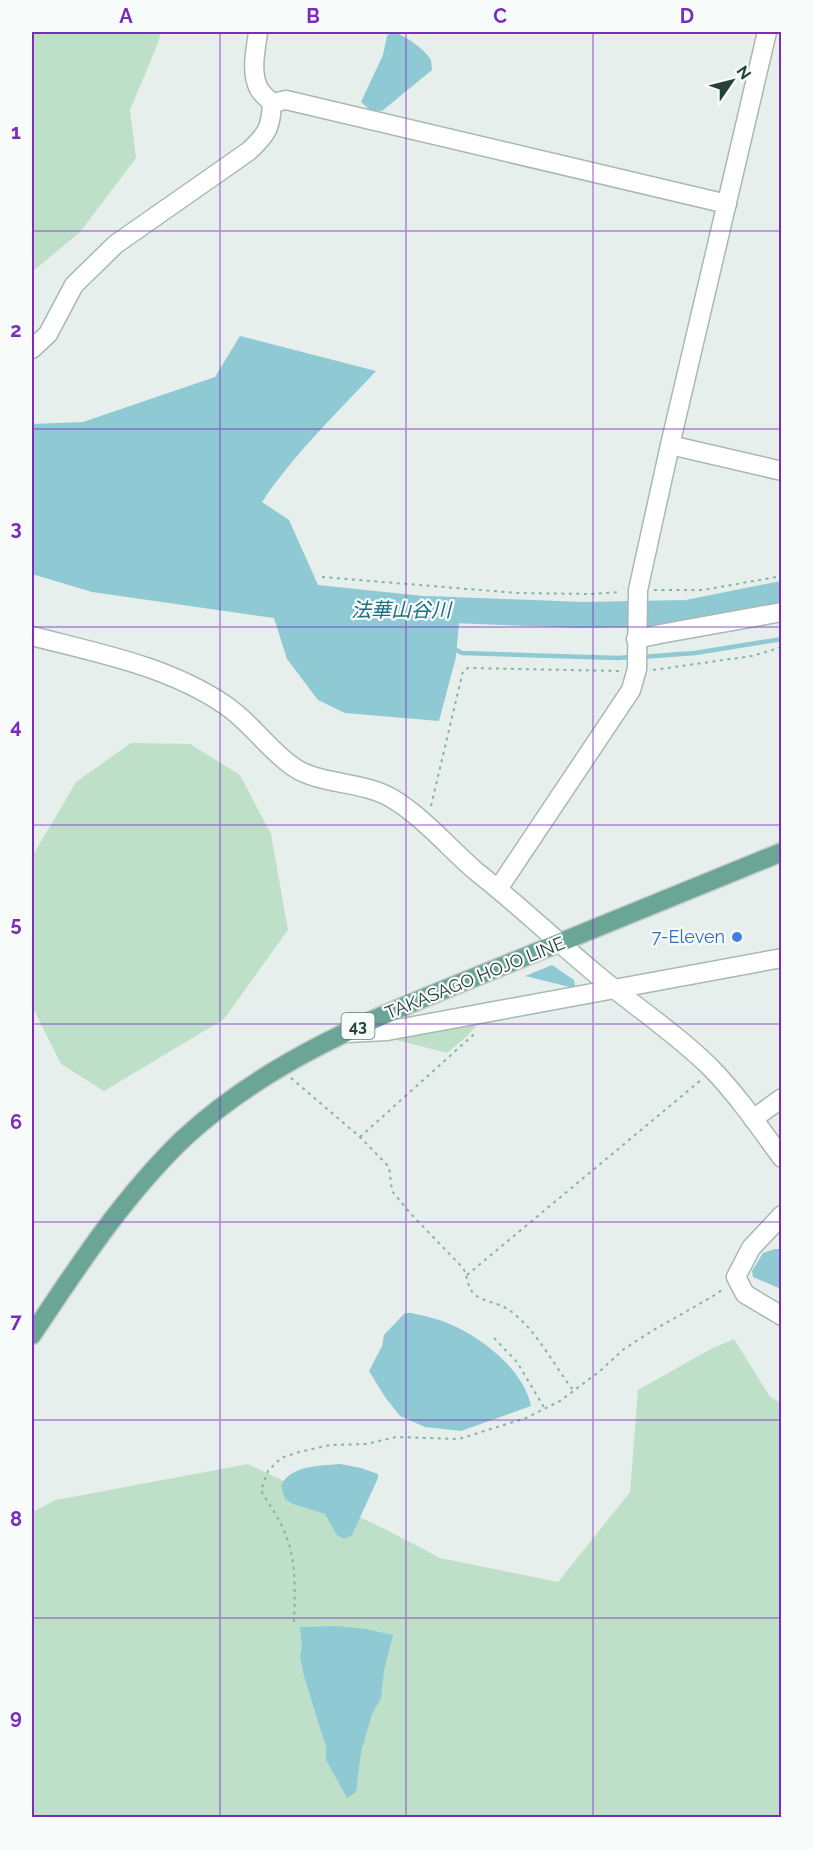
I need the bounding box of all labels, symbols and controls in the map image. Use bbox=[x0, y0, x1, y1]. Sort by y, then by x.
text: A bbox=[119, 4, 133, 28]
text: B bbox=[306, 4, 320, 28]
text: C bbox=[493, 4, 507, 28]
text: D bbox=[680, 4, 694, 28]
north arrow bbox=[702, 51, 762, 111]
text: N bbox=[733, 62, 755, 83]
text: 1 bbox=[11, 120, 21, 144]
text: 2 bbox=[10, 318, 22, 342]
text: 3 bbox=[10, 516, 22, 540]
water label: 法華山谷川 bbox=[351, 598, 453, 622]
text: 4 bbox=[10, 714, 22, 738]
text: 5 bbox=[10, 912, 22, 936]
place label: 7-Eleven bbox=[652, 926, 725, 947]
marker: 7-Eleven bbox=[730, 930, 744, 944]
street label: TAKASAGO HOJO LINE bbox=[382, 932, 568, 1023]
road number: 43 bbox=[342, 1013, 374, 1039]
text: 6 bbox=[10, 1110, 22, 1134]
text: 7 bbox=[10, 1309, 22, 1333]
text: 8 bbox=[10, 1507, 22, 1531]
text: 9 bbox=[10, 1705, 22, 1729]

